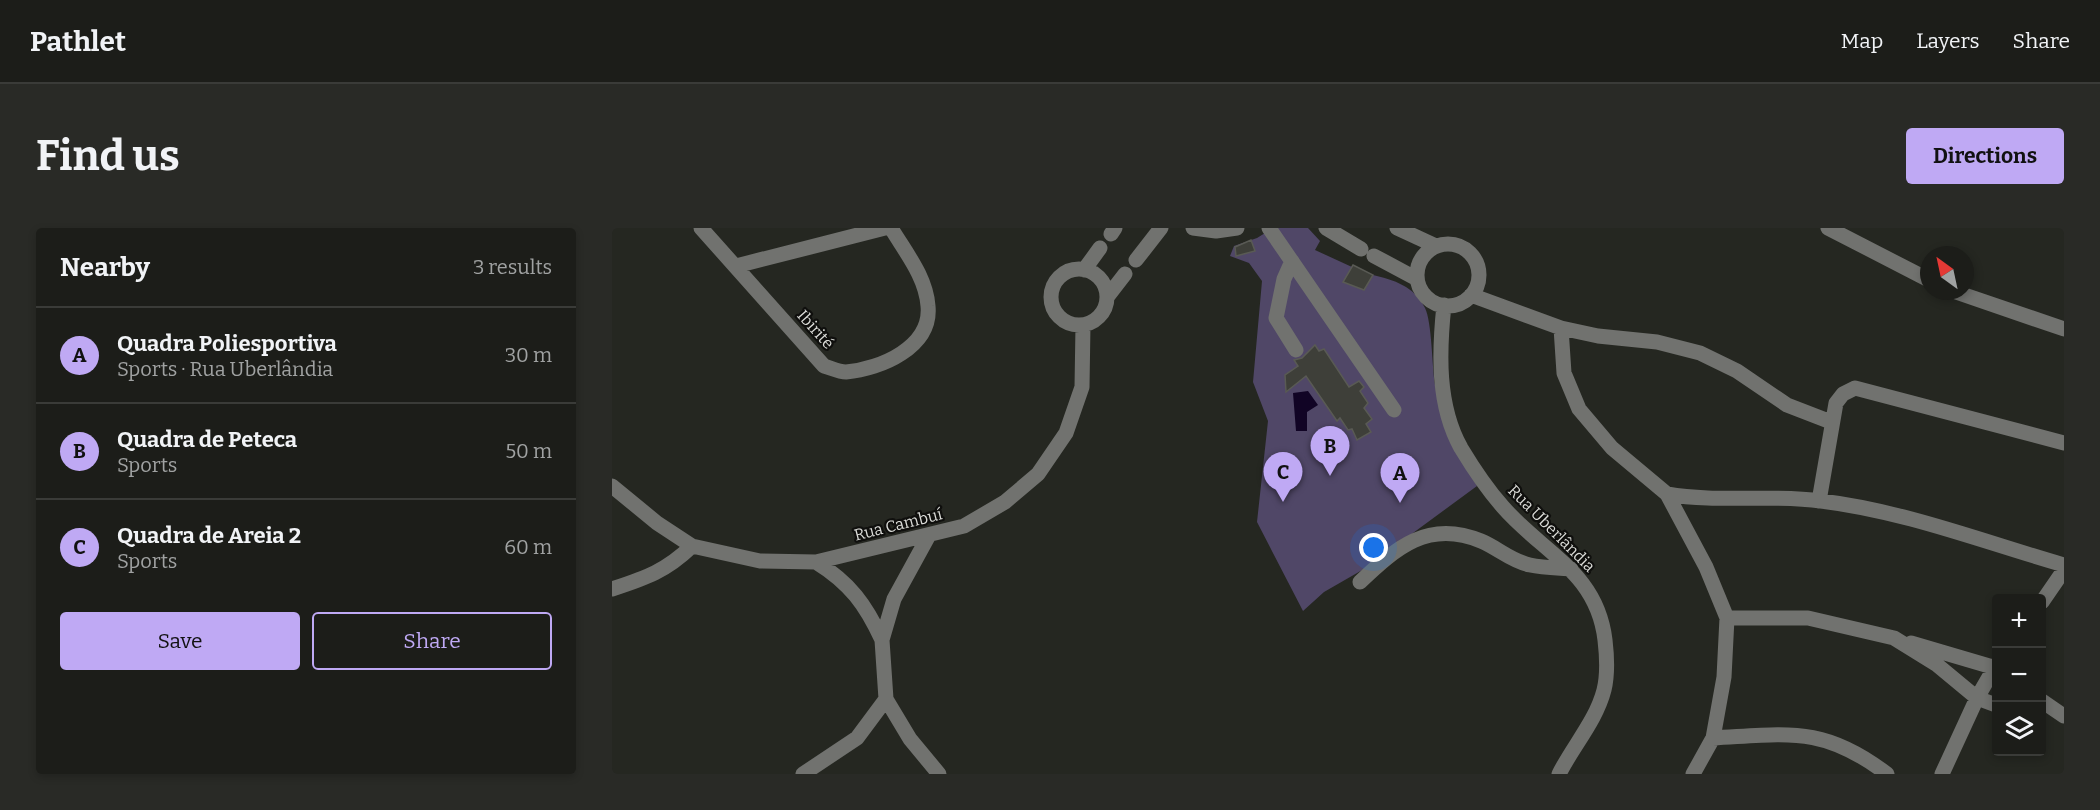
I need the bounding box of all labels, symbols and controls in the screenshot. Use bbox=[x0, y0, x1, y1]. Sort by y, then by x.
text: Pathlet bbox=[30, 25, 126, 58]
text: Map bbox=[1841, 28, 1883, 54]
text: Layers bbox=[1916, 28, 1980, 54]
text: Share bbox=[2013, 28, 2070, 54]
button: Directions bbox=[1906, 128, 2064, 184]
text: Find us bbox=[36, 131, 180, 181]
north arrow bbox=[1920, 246, 1974, 300]
text: Nearby bbox=[60, 252, 150, 283]
text: 3 results bbox=[473, 255, 552, 279]
street label: Ibirité bbox=[793, 306, 838, 353]
text: Quadra Poliesportiva bbox=[117, 330, 337, 357]
text: A bbox=[72, 343, 87, 367]
text: 30 m bbox=[505, 343, 552, 367]
text: Sports · Rua Uberlândia bbox=[117, 357, 333, 381]
text: Quadra de Peteca bbox=[117, 426, 297, 453]
pin: B bbox=[1310, 426, 1350, 476]
text: B bbox=[73, 439, 86, 463]
text: 50 m bbox=[505, 439, 552, 463]
pin: C bbox=[1264, 452, 1302, 502]
text: Sports bbox=[117, 453, 177, 477]
pin: A bbox=[1380, 454, 1420, 503]
street label: Rua Uberlândia bbox=[1504, 481, 1599, 576]
street label: Rua Cambuí bbox=[852, 504, 944, 545]
text: Quadra de Areia 2 bbox=[117, 522, 301, 549]
your location bbox=[1359, 533, 1388, 562]
text: C bbox=[73, 535, 86, 559]
text: 60 m bbox=[504, 535, 552, 559]
text: Sports bbox=[117, 549, 177, 573]
map controls bbox=[1992, 594, 2046, 756]
button: + bbox=[1992, 594, 2046, 648]
button: Save bbox=[60, 612, 300, 670]
button: Share bbox=[312, 612, 552, 670]
button: − bbox=[1992, 648, 2046, 702]
button: layers bbox=[1992, 702, 2046, 756]

